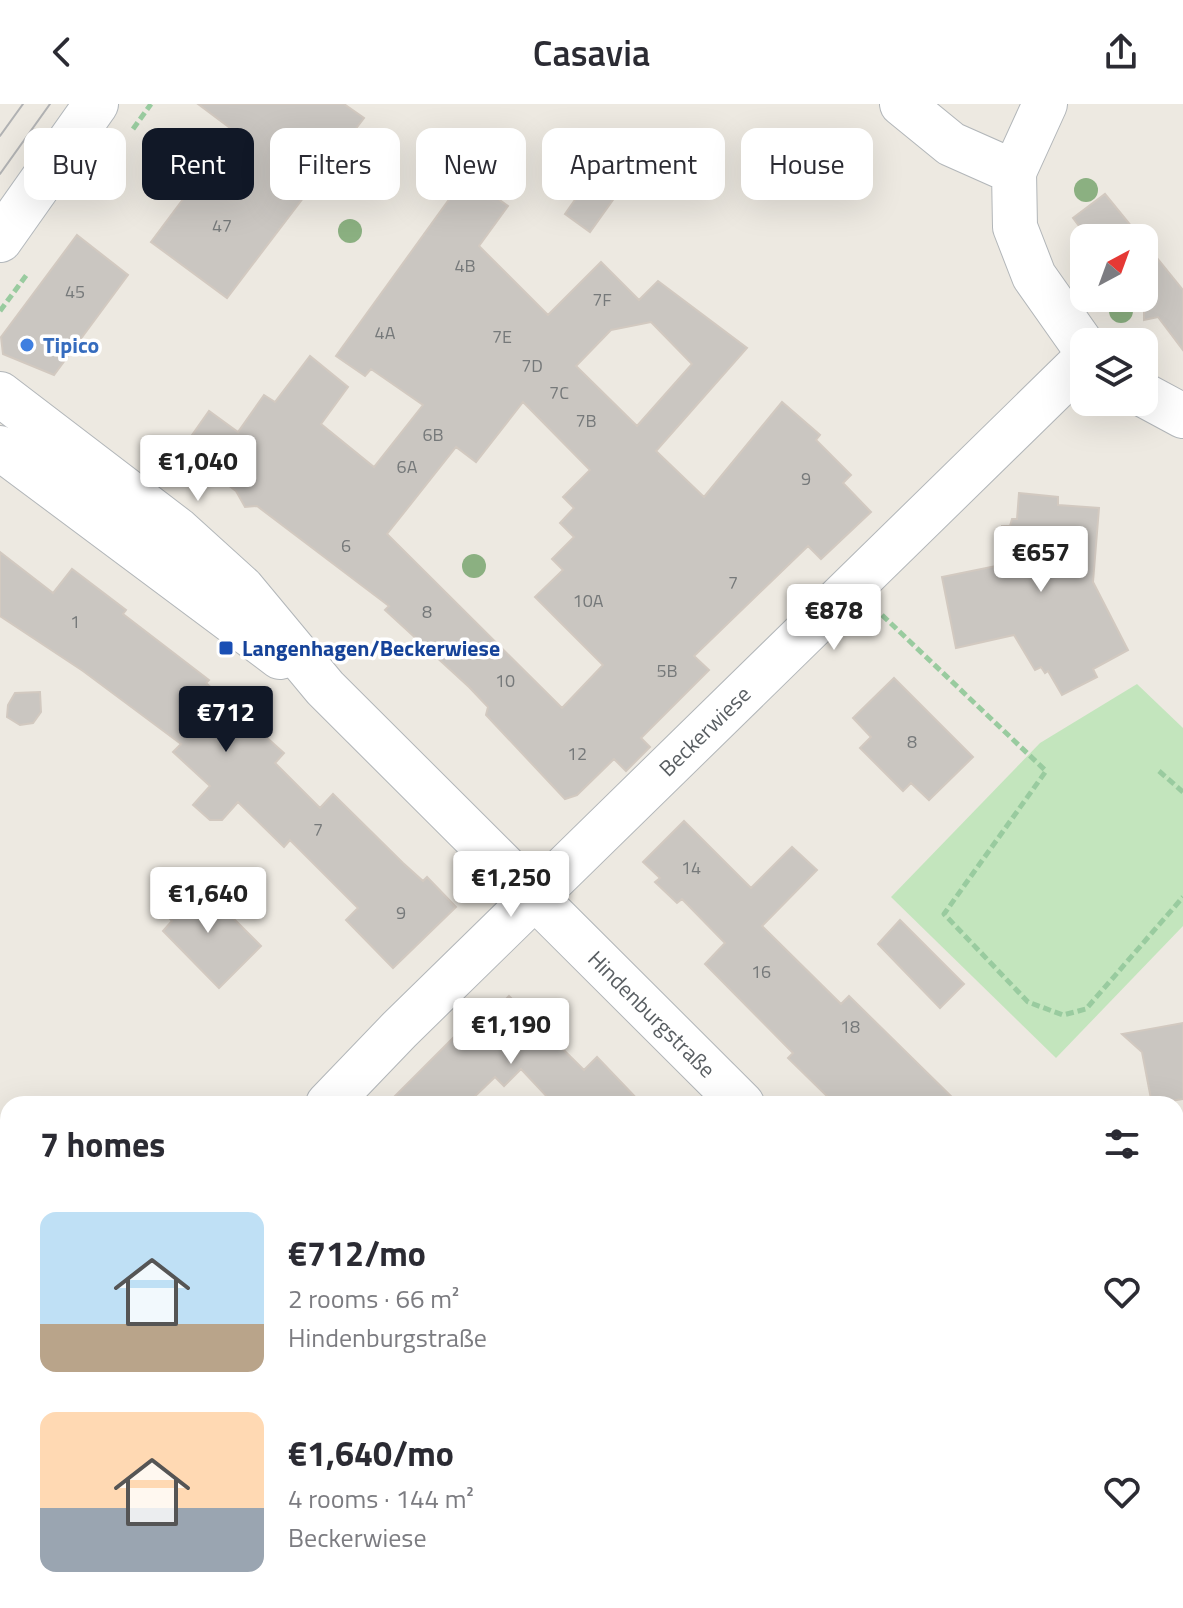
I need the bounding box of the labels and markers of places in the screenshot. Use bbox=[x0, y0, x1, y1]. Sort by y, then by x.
place label: Tipico bbox=[43, 328, 99, 362]
marker: Tipico bbox=[18, 336, 36, 354]
pin: €1,040 bbox=[133, 435, 263, 503]
pin: €657 bbox=[994, 526, 1088, 594]
pin: €878 bbox=[787, 584, 881, 652]
place label: Langenhagen/Beckerwiese bbox=[242, 631, 500, 665]
marker: Langenhagen/Beckerwiese bbox=[217, 639, 235, 657]
pin: €712 bbox=[179, 686, 273, 754]
pin: €1,250 bbox=[446, 851, 576, 919]
pin: €1,640 bbox=[143, 867, 273, 935]
pin: €1,190 bbox=[446, 998, 576, 1066]

